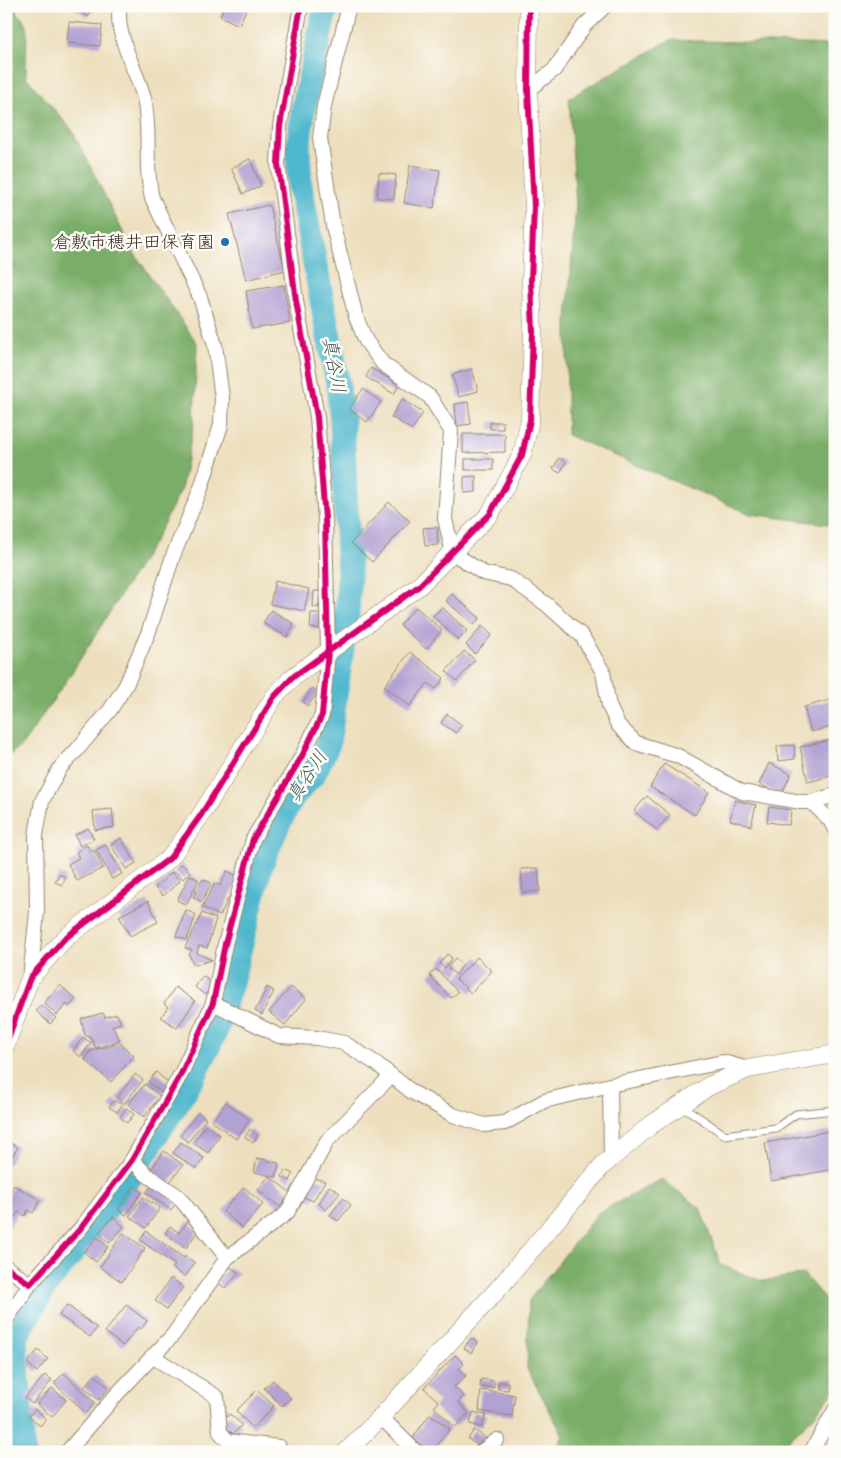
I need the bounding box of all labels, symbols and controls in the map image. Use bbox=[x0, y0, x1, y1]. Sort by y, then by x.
place label: 倉敷市穂井田保育園 bbox=[53, 231, 215, 254]
marker: 倉敷市穂井田保育園 bbox=[219, 236, 231, 248]
water label: 真谷川 bbox=[317, 335, 351, 395]
water label: 真谷川 bbox=[281, 746, 333, 806]

